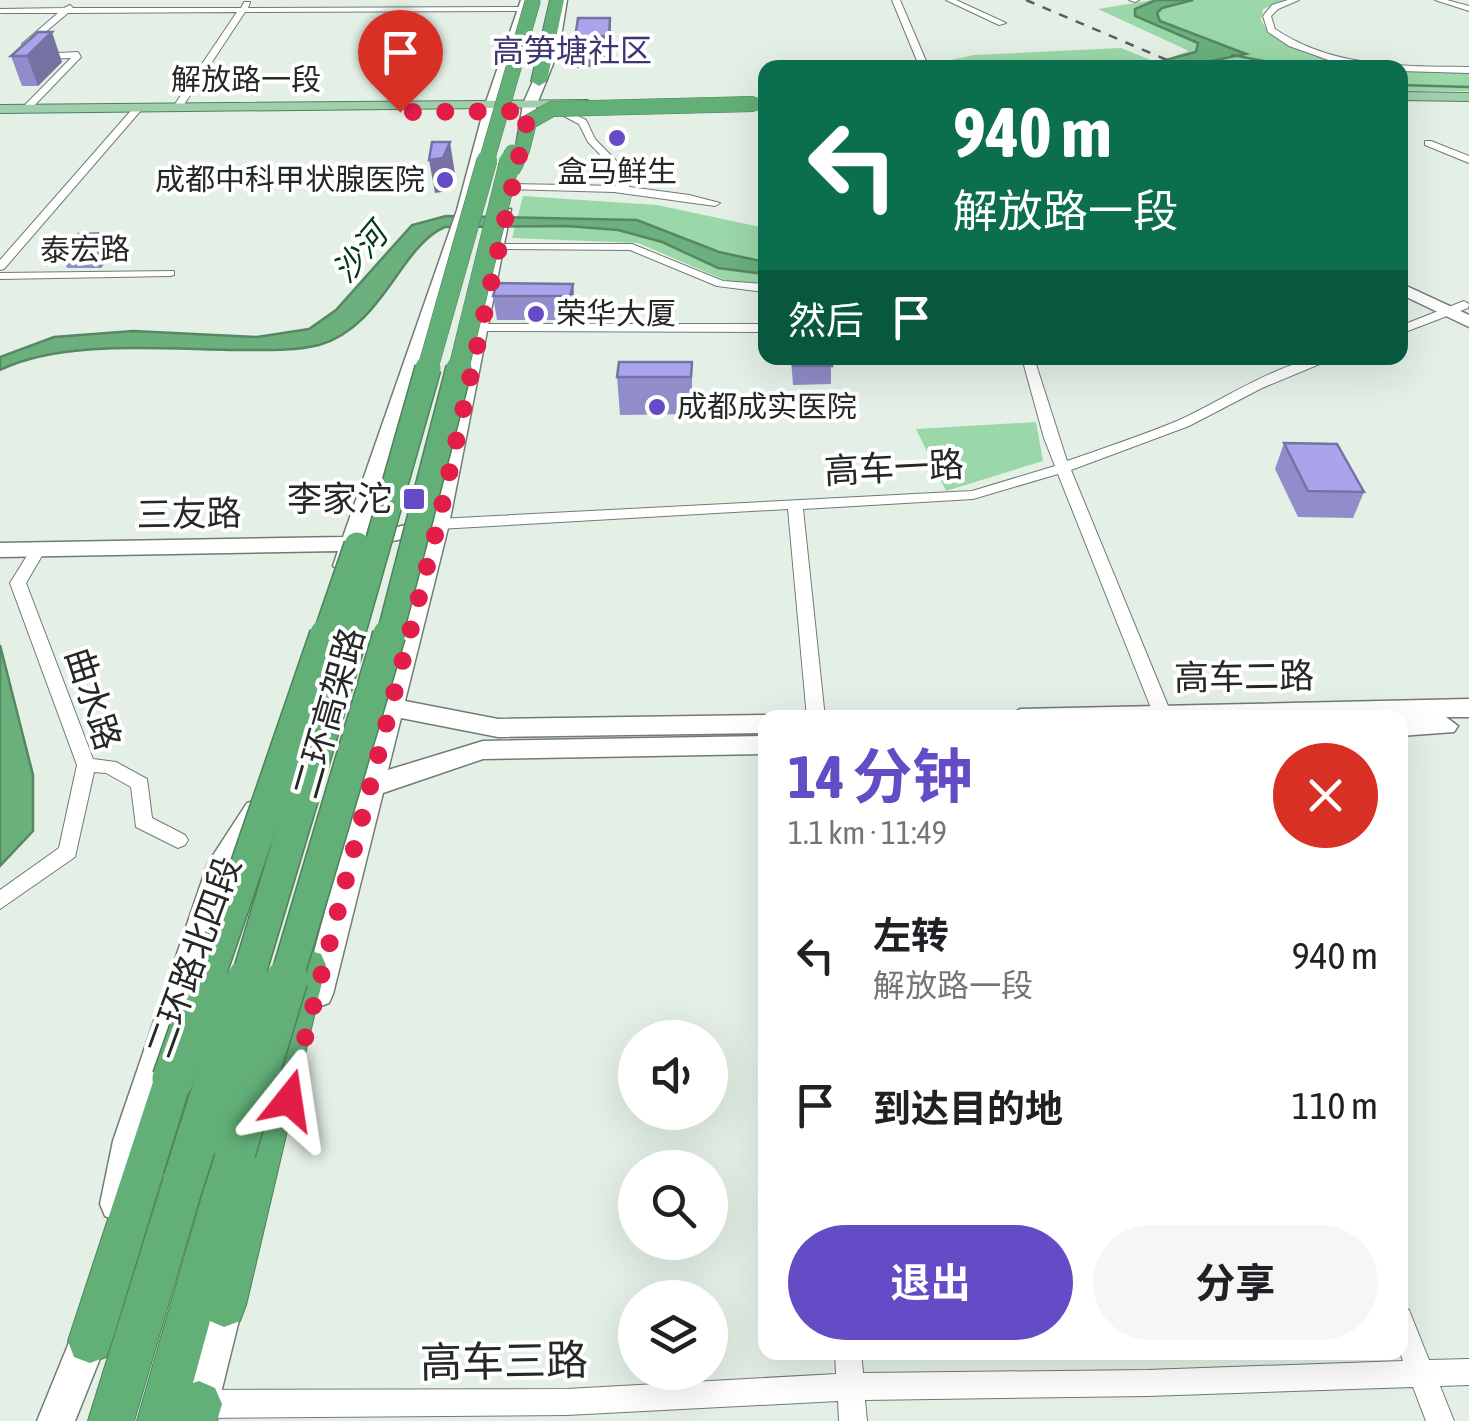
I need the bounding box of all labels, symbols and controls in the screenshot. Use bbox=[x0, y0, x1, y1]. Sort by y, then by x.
pin bbox=[358, 10, 443, 113]
icon: arrive bbox=[373, 25, 428, 80]
district label: 高笋塘社区 bbox=[492, 32, 652, 69]
street label: 解放路一段 bbox=[171, 62, 321, 96]
text: 940 m bbox=[953, 92, 1112, 172]
icon: left bbox=[788, 100, 918, 230]
marker: 盒马鲜生 bbox=[606, 127, 628, 149]
place label: 盒马鲜生 bbox=[557, 154, 677, 188]
place label: 成都中科甲状腺医院 bbox=[155, 162, 425, 196]
marker: 成都中科甲状腺医院 bbox=[434, 169, 456, 191]
text: 解放路一段 bbox=[953, 185, 1178, 237]
water label: 沙河 bbox=[325, 212, 398, 289]
street label: 泰宏路 bbox=[40, 231, 130, 267]
icon: arrive bbox=[884, 290, 939, 345]
place label: 荣华大厦 bbox=[556, 296, 676, 330]
text: 然后 bbox=[788, 299, 864, 342]
marker: 荣华大厦 bbox=[525, 303, 547, 325]
place label: 成都成实医院 bbox=[677, 389, 857, 423]
marker: 成都成实医院 bbox=[646, 396, 668, 418]
street label: 高车一路 bbox=[823, 443, 965, 491]
place label: 李家沱 bbox=[287, 478, 392, 518]
marker: 李家沱 bbox=[401, 486, 427, 512]
street label: 三友路 bbox=[136, 492, 242, 534]
street label: 二环高架路 bbox=[285, 623, 371, 802]
street label: 曲水路 bbox=[59, 643, 129, 755]
street label: 高车二路 bbox=[1174, 655, 1314, 697]
text: 14 分钟 bbox=[788, 742, 973, 811]
button: close bbox=[1273, 743, 1378, 848]
text: 1.1 km · 11:49 bbox=[788, 814, 947, 851]
street label: 二环路北四段 bbox=[138, 851, 248, 1062]
text: 左转 bbox=[873, 914, 949, 957]
icon: left bbox=[788, 928, 843, 983]
text: 940 m bbox=[1292, 934, 1378, 977]
text: 解放路一段 bbox=[873, 967, 1033, 1004]
map controls bbox=[618, 1020, 728, 1390]
button: sound bbox=[618, 1020, 728, 1130]
position arrow bbox=[237, 1048, 341, 1152]
icon: arrive bbox=[788, 1078, 843, 1133]
text: 110 m bbox=[1292, 1084, 1378, 1127]
text: 到达目的地 bbox=[873, 1087, 1063, 1130]
button: search bbox=[618, 1150, 728, 1260]
button: 退出 bbox=[788, 1225, 1073, 1340]
button: 分享 bbox=[1093, 1225, 1378, 1340]
button: layers bbox=[618, 1280, 728, 1390]
street label: 高车三路 bbox=[420, 1336, 588, 1386]

